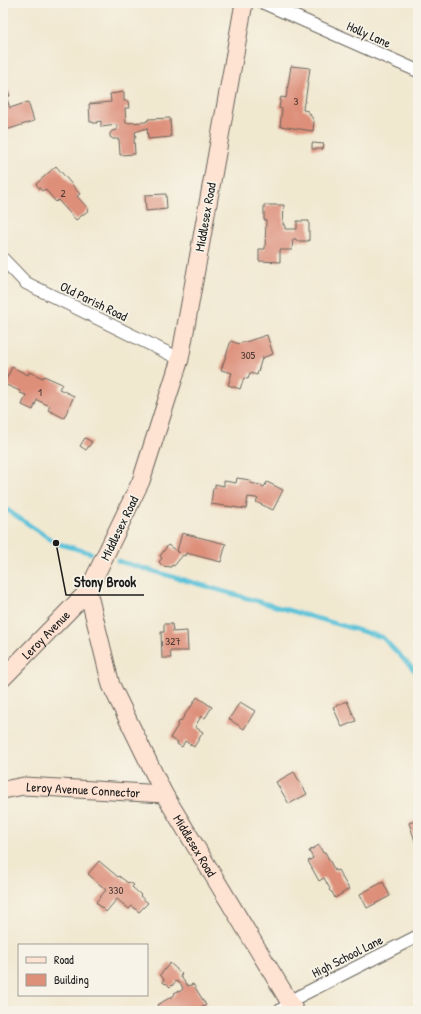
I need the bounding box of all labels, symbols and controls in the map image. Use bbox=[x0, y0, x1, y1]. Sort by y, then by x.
street label: Holly Lane bbox=[344, 16, 394, 52]
house number: 3 bbox=[294, 94, 299, 108]
street label: Middlesex Road bbox=[190, 181, 220, 253]
house number: 2 bbox=[60, 186, 66, 200]
street label: Old Parish Road bbox=[57, 277, 131, 325]
house number: 305 bbox=[241, 348, 256, 362]
house number: 1 bbox=[38, 385, 42, 399]
street label: Middlesex Road bbox=[96, 493, 142, 563]
callout: Stony Brook bbox=[66, 569, 144, 595]
text: Stony Brook bbox=[74, 572, 136, 593]
street label: Leroy Avenue bbox=[18, 606, 74, 663]
house number: 327 bbox=[165, 634, 181, 648]
street label: Leroy Avenue Connector bbox=[26, 777, 141, 802]
street label: Middlesex Road bbox=[169, 811, 221, 880]
house number: 330 bbox=[109, 883, 123, 897]
street label: High School Lane bbox=[308, 930, 386, 982]
legend bbox=[18, 944, 148, 996]
text: Road bbox=[54, 951, 74, 968]
text: Building bbox=[54, 971, 89, 988]

